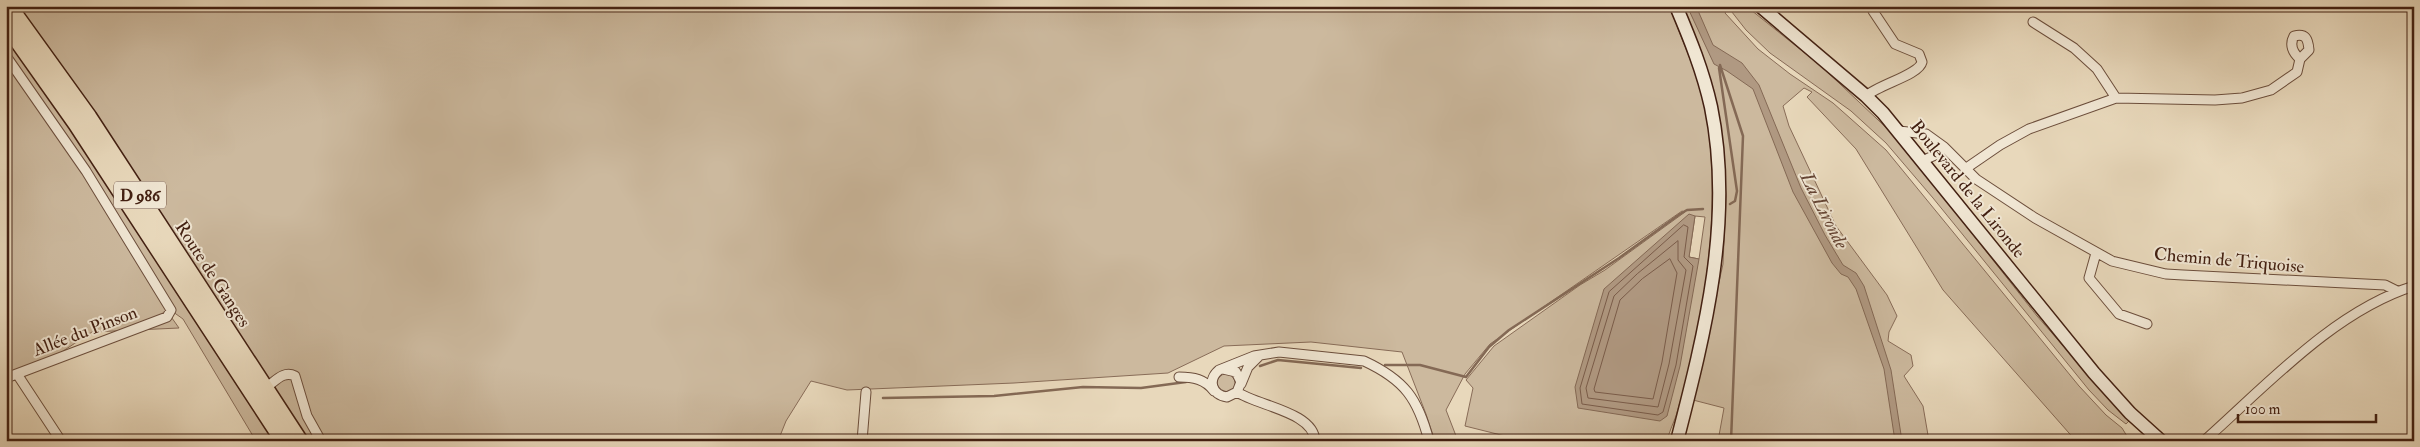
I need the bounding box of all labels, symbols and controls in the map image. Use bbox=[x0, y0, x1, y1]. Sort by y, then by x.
street label: Boulevard de la Lironde bbox=[1905, 116, 2031, 263]
water label: La Lironde bbox=[1794, 167, 1854, 253]
road number: D 986 bbox=[114, 182, 166, 208]
street label: Route de Ganges bbox=[170, 217, 256, 332]
street label: Chemin de Triquoise bbox=[2153, 242, 2305, 279]
street label: Allée du Pinson bbox=[29, 301, 141, 362]
scale bar bbox=[2238, 392, 2375, 424]
text: 100 m bbox=[2245, 400, 2281, 419]

